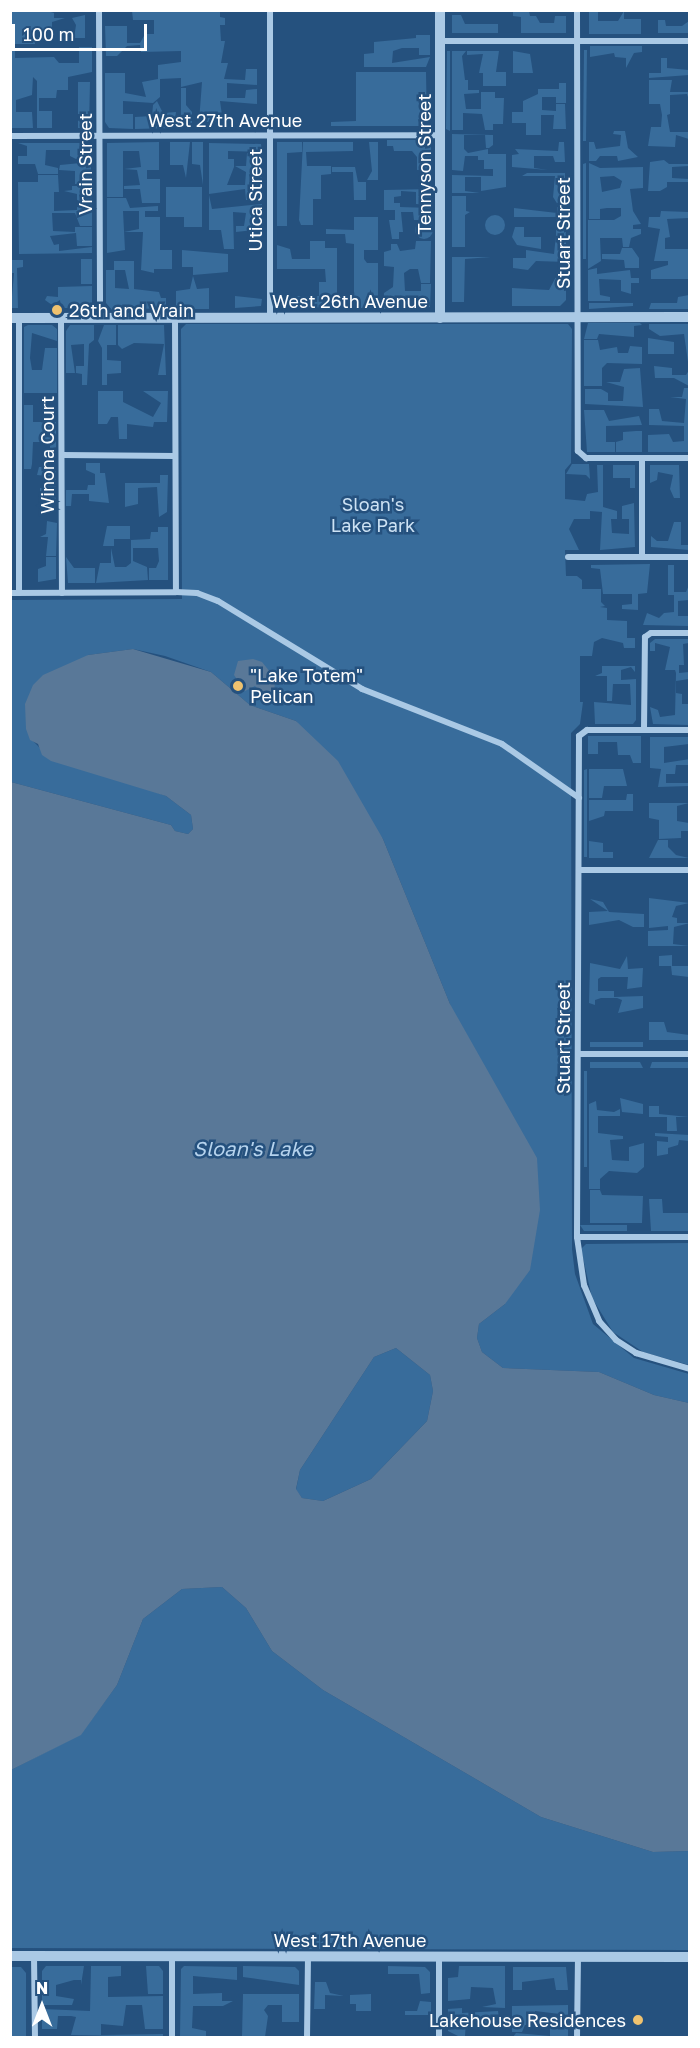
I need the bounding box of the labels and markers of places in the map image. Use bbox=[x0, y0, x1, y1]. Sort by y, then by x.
place label: 26th and Vrain bbox=[69, 299, 194, 321]
marker: 26th and Vrain bbox=[50, 303, 64, 317]
place label: "Lake Totem" Pelican bbox=[250, 665, 363, 708]
marker: "Lake Totem" Pelican bbox=[231, 679, 245, 693]
place label: Lakehouse Residences bbox=[429, 2009, 626, 2031]
marker: Lakehouse Residences bbox=[631, 2013, 645, 2027]

